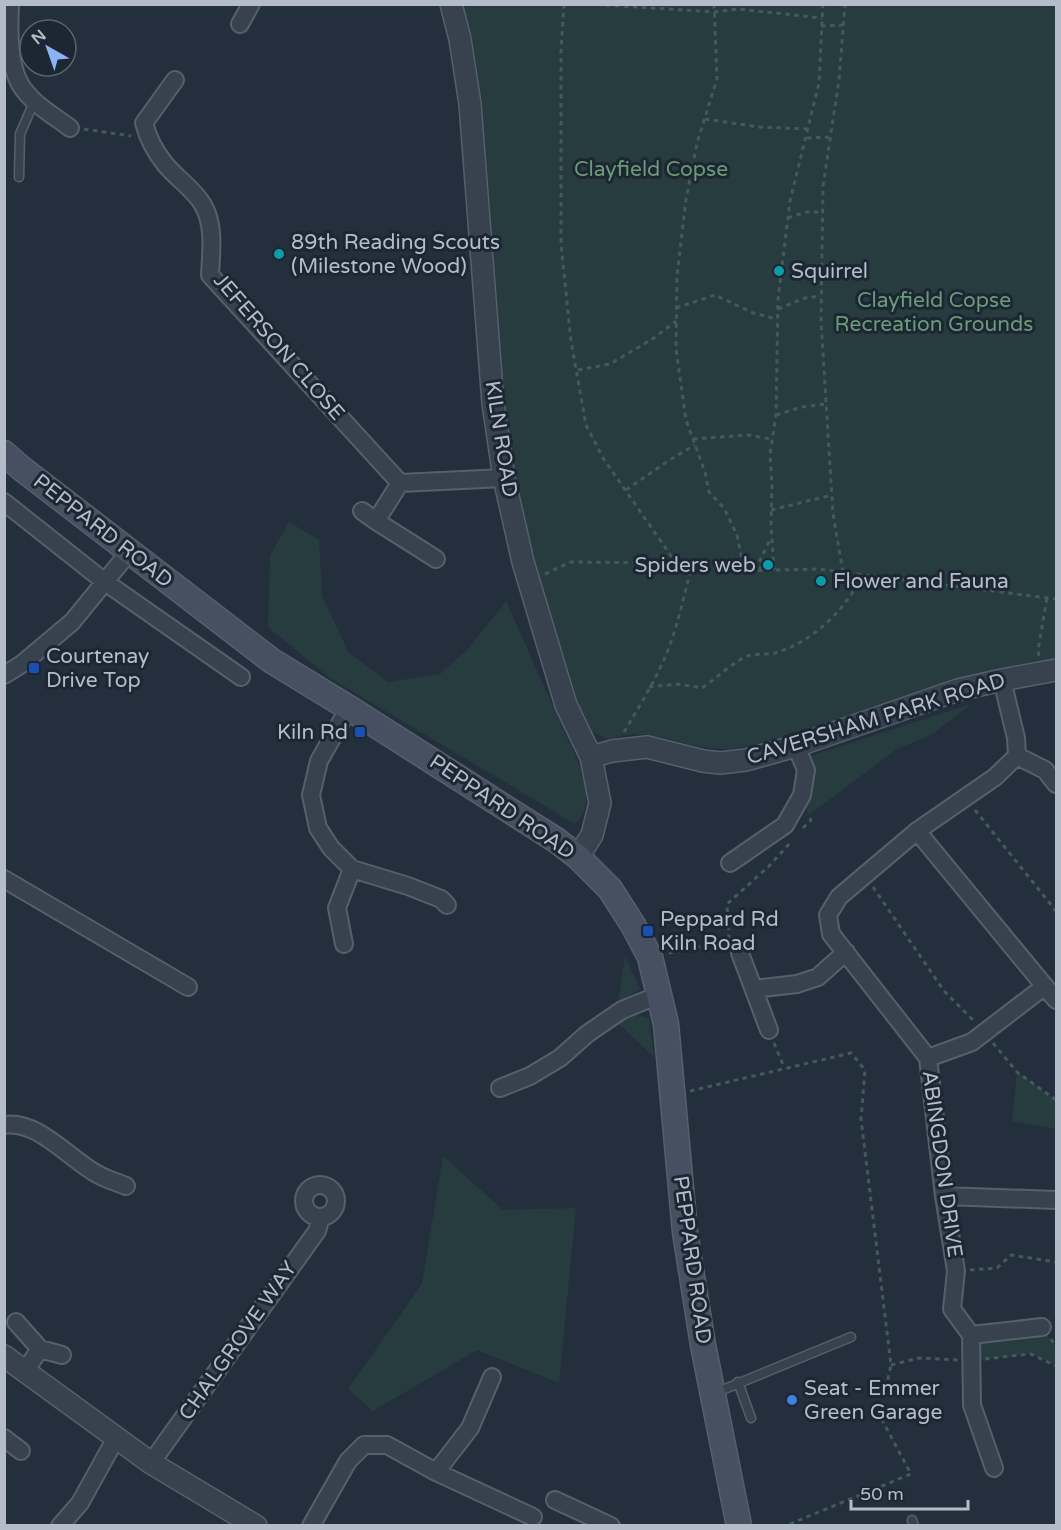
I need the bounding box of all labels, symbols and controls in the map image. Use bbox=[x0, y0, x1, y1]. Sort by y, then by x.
north arrow bbox=[18, 18, 78, 78]
text: N bbox=[28, 25, 50, 49]
park label: Clayfield Copse bbox=[574, 157, 728, 182]
place label: 89th Reading Scouts (Milestone Wood) bbox=[291, 230, 500, 279]
marker: 89th Reading Scouts (Milestone Wood) bbox=[272, 247, 286, 261]
place label: Squirrel bbox=[791, 259, 868, 284]
marker: Squirrel bbox=[772, 264, 786, 278]
street label: JEFERSON CLOSE bbox=[208, 268, 350, 426]
park label: Clayfield Copse Recreation Grounds bbox=[835, 288, 1033, 337]
street label: KILN ROAD bbox=[479, 379, 523, 499]
street label: PEPPARD ROAD bbox=[28, 469, 178, 593]
place label: Spiders web bbox=[634, 553, 756, 578]
marker: Spiders web bbox=[761, 558, 775, 572]
place label: Flower and Fauna bbox=[833, 569, 1009, 594]
marker: Flower and Fauna bbox=[814, 574, 828, 588]
place label: Courtenay Drive Top bbox=[46, 644, 149, 693]
marker: Courtenay Drive Top bbox=[27, 661, 41, 675]
street label: CAVERSHAM PARK ROAD bbox=[744, 668, 1008, 770]
place label: Kiln Rd bbox=[277, 720, 348, 745]
marker: Kiln Rd bbox=[353, 725, 367, 739]
street label: PEPPARD ROAD bbox=[425, 749, 579, 865]
place label: Peppard Rd Kiln Road bbox=[660, 907, 779, 956]
marker: Peppard Rd Kiln Road bbox=[641, 924, 655, 938]
street label: ABINGDON DRIVE bbox=[916, 1069, 968, 1259]
street label: PEPPARD ROAD bbox=[668, 1174, 716, 1346]
street label: CHALGROVE WAY bbox=[174, 1257, 302, 1425]
place label: Seat - Emmer Green Garage bbox=[804, 1376, 942, 1425]
marker: Seat - Emmer Green Garage bbox=[785, 1393, 799, 1407]
scale bar bbox=[851, 1473, 968, 1511]
text: 50 m bbox=[860, 1483, 904, 1505]

